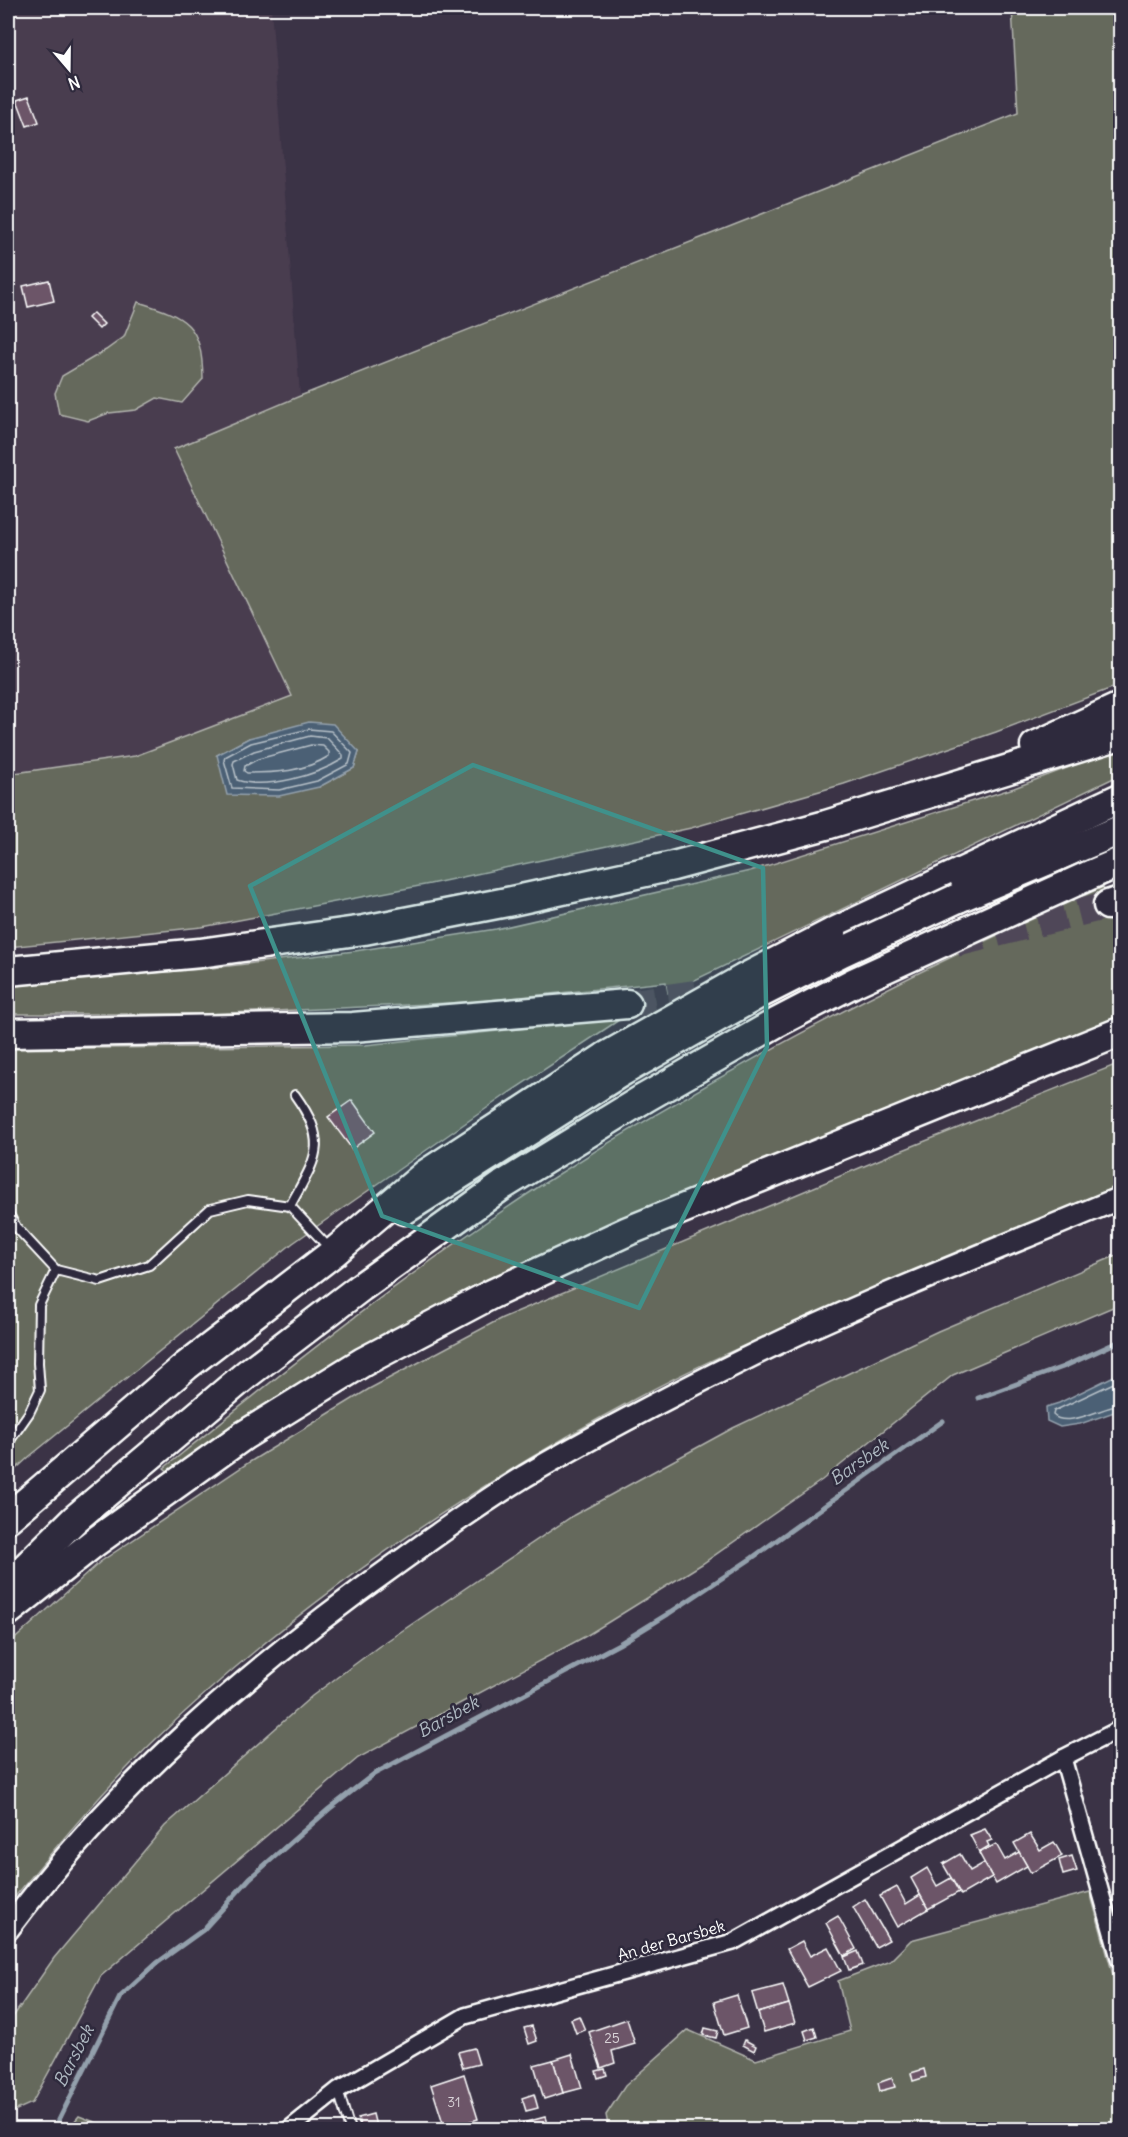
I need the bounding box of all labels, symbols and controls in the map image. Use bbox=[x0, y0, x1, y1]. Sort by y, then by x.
north arrow bbox=[39, 39, 99, 99]
text: N bbox=[66, 72, 83, 94]
water label: Barsbek bbox=[825, 1432, 894, 1490]
water label: Barsbek bbox=[413, 1690, 484, 1743]
street label: An der Barsbek bbox=[615, 1915, 727, 1965]
water label: Barsbek bbox=[48, 2019, 100, 2091]
house number: 25 bbox=[604, 2029, 620, 2047]
house number: 31 bbox=[447, 2093, 461, 2111]

